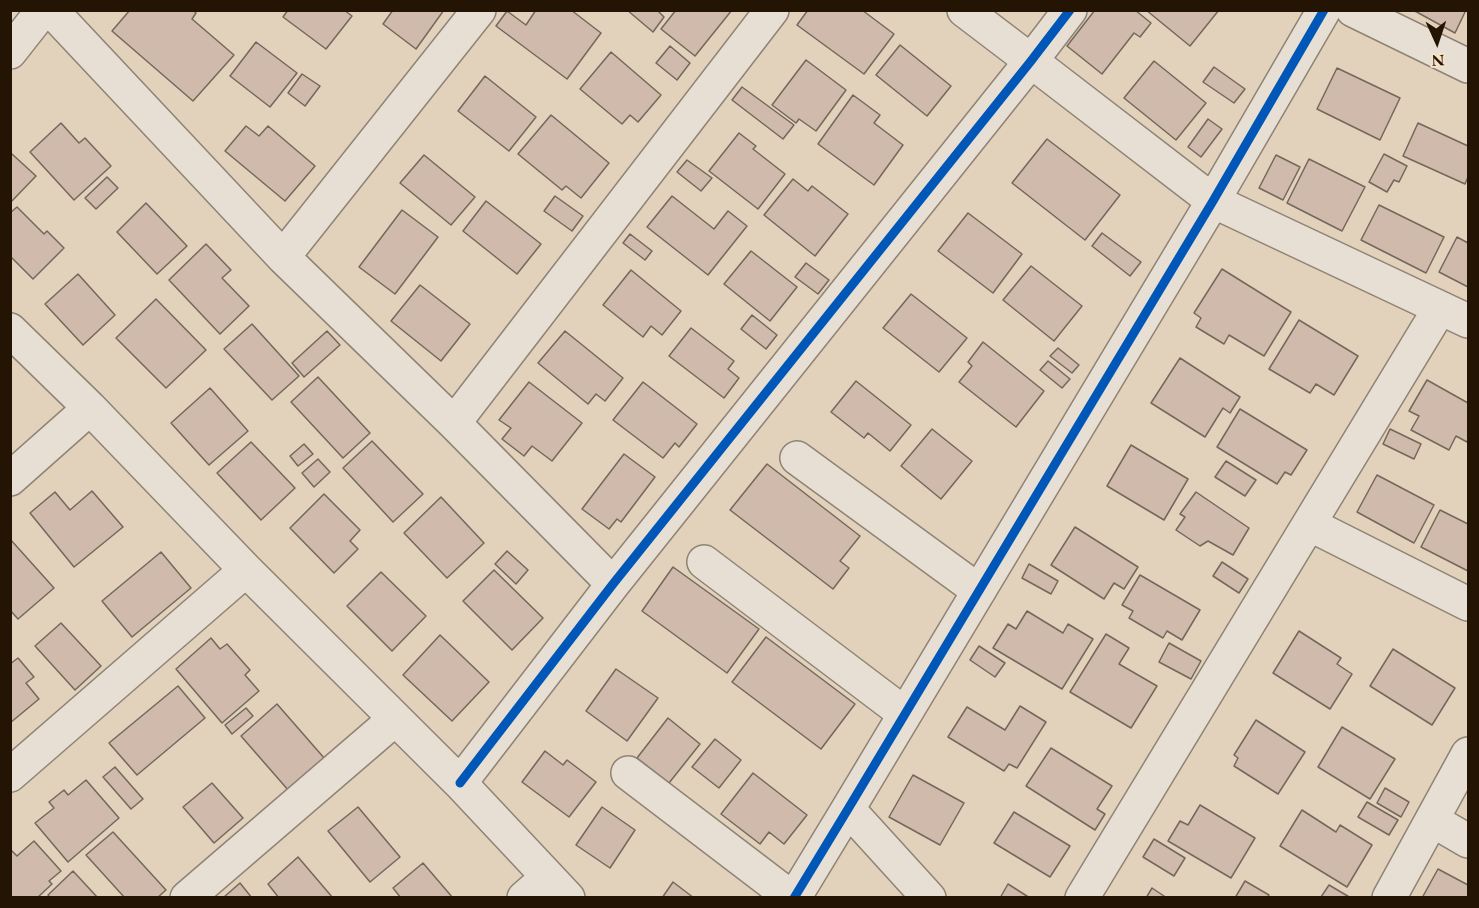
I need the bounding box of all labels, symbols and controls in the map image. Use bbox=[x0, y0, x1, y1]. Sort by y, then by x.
north arrow bbox=[1407, 12, 1467, 72]
text: N bbox=[1431, 50, 1445, 71]

